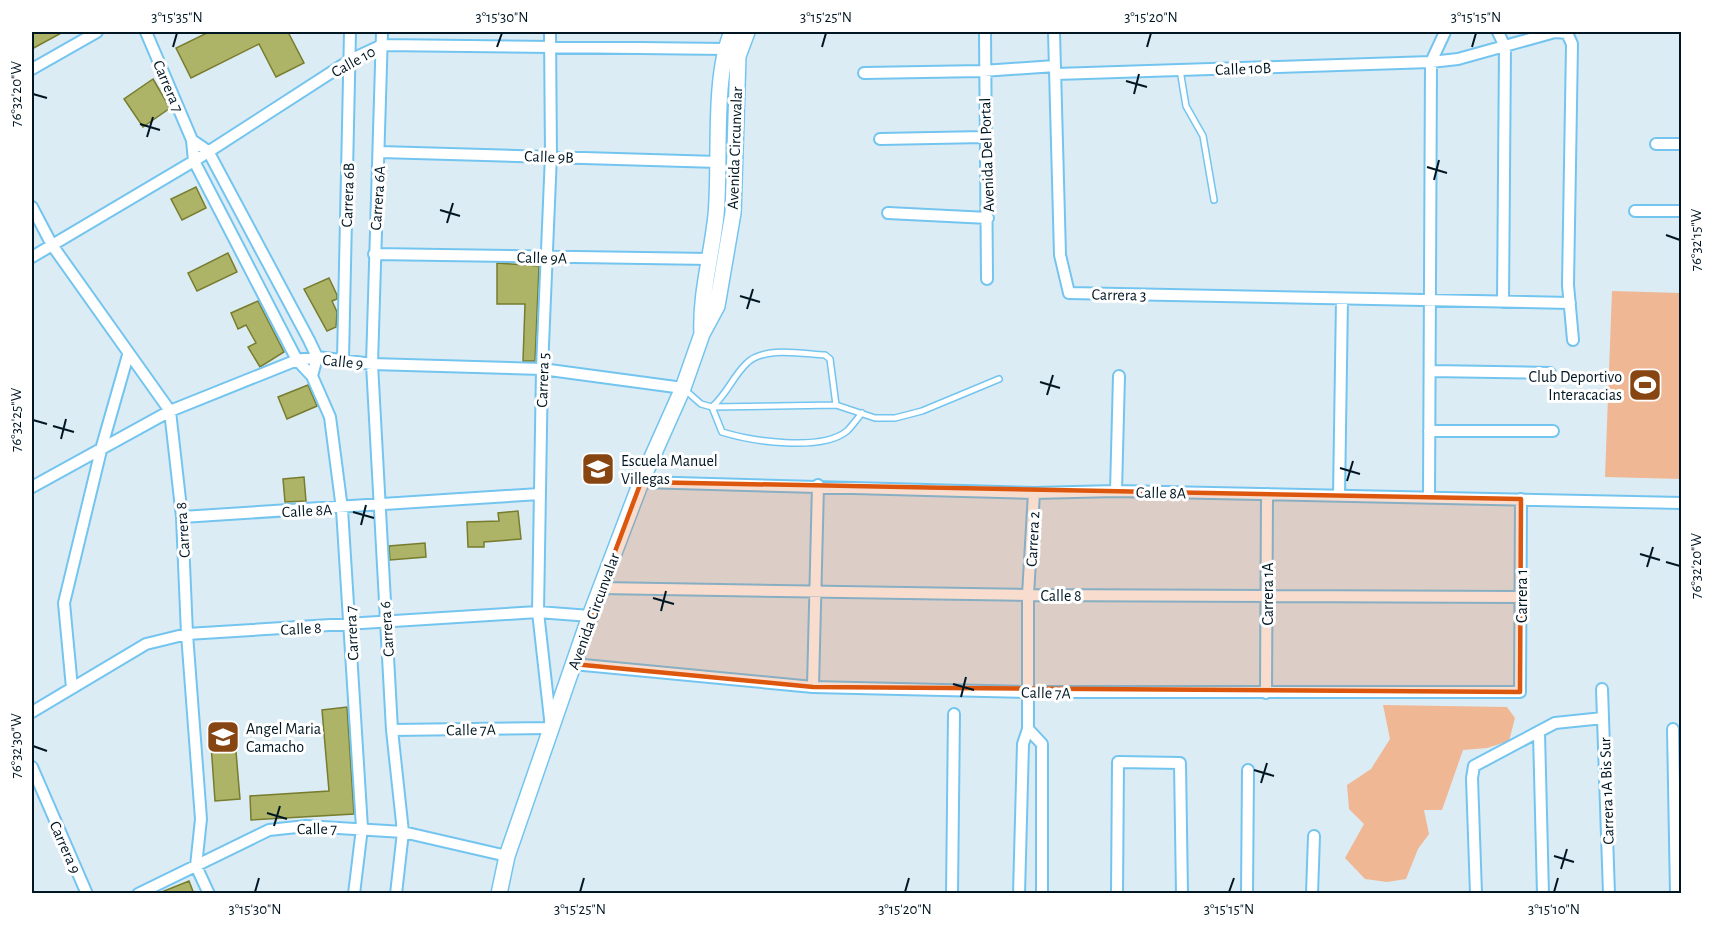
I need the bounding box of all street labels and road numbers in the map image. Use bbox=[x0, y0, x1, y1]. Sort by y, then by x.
street label: Calle 10 bbox=[329, 43, 378, 80]
street label: Carrera 7 bbox=[150, 58, 186, 115]
street label: Calle 10B bbox=[1215, 60, 1271, 78]
street label: Avenida Circunvalar bbox=[725, 85, 745, 210]
street label: Avenida Del Portal bbox=[977, 97, 997, 212]
street label: Calle 9B bbox=[524, 148, 574, 166]
street label: Carrera 6B bbox=[339, 163, 357, 227]
street label: Carrera 6A bbox=[368, 165, 388, 231]
street label: Calle 9A bbox=[517, 250, 567, 266]
street label: Carrera 3 bbox=[1091, 287, 1147, 303]
street label: Calle 9 bbox=[322, 352, 364, 372]
street label: Carrera 5 bbox=[534, 352, 552, 408]
street label: Calle 8A bbox=[1136, 485, 1186, 501]
street label: Carrera 8 bbox=[173, 502, 193, 558]
street label: Calle 8A bbox=[281, 502, 333, 520]
street label: Carrera 2 bbox=[1024, 511, 1042, 567]
street label: Avenida Circunvalar bbox=[565, 550, 623, 672]
street label: Carrera 1A bbox=[1260, 562, 1276, 626]
street label: Carrera 1 bbox=[1514, 569, 1530, 623]
street label: Calle 8 bbox=[1040, 588, 1082, 604]
street label: Carrera 6 bbox=[377, 601, 397, 657]
street label: Carrera 7 bbox=[343, 605, 361, 661]
street label: Calle 8 bbox=[280, 620, 322, 638]
street label: Calle 7A bbox=[1021, 685, 1071, 701]
street label: Calle 7A bbox=[446, 722, 496, 738]
street label: Carrera 1A Bis Sur bbox=[1597, 736, 1617, 845]
street label: Carrera 9 bbox=[46, 819, 84, 876]
street label: Calle 7 bbox=[297, 821, 338, 837]

